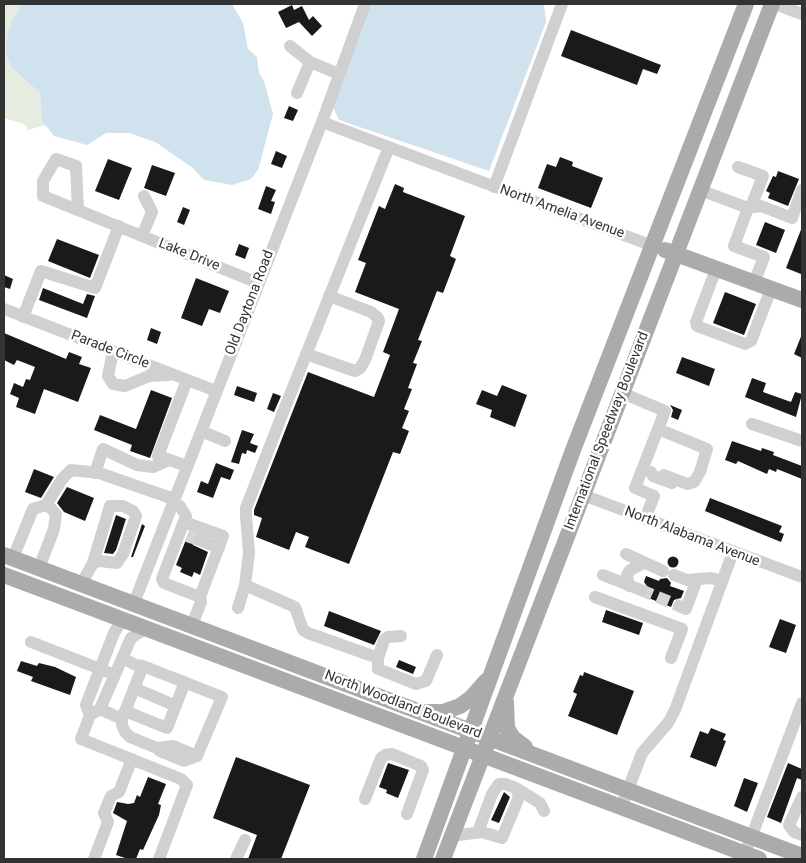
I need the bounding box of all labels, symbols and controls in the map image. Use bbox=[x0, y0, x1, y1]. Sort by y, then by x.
street label: North Amelia Avenue bbox=[497, 182, 627, 242]
street label: Lake Drive bbox=[156, 235, 222, 275]
street label: Old Daytona Road bbox=[222, 248, 278, 358]
street label: Parade Circle bbox=[68, 327, 152, 373]
street label: International Speedway Boulevard bbox=[561, 330, 653, 532]
street label: North Alabama Avenue bbox=[622, 503, 762, 571]
street label: North Woodland Boulevard bbox=[322, 667, 484, 743]

